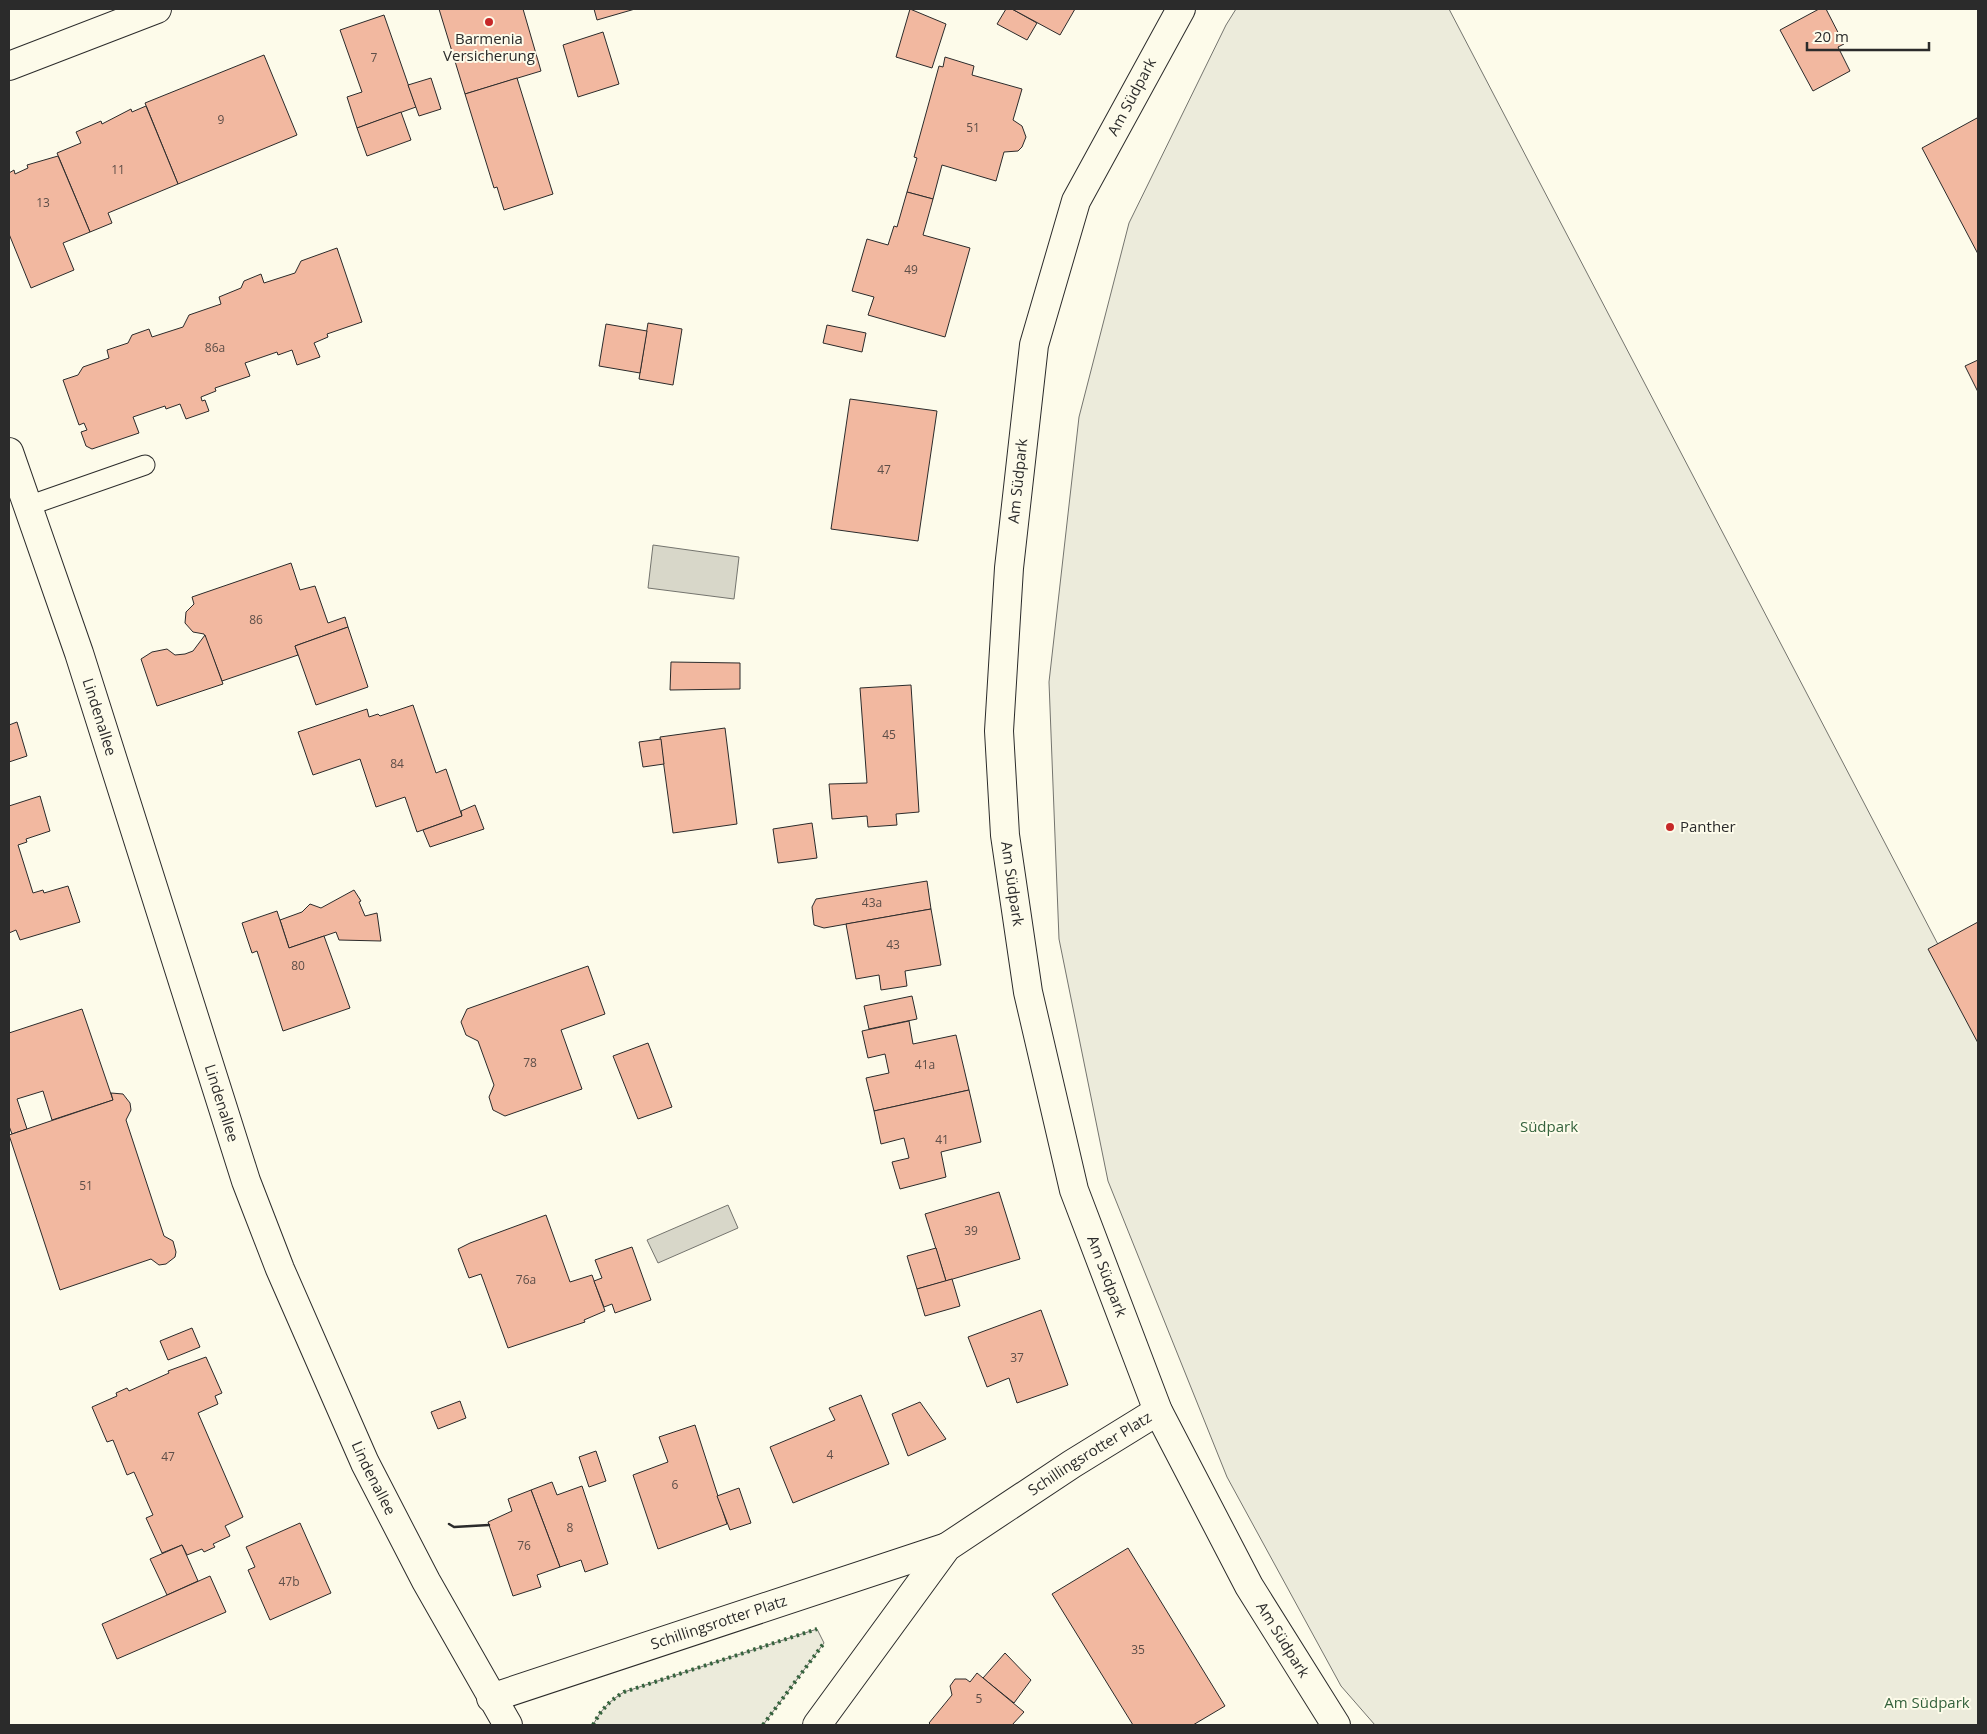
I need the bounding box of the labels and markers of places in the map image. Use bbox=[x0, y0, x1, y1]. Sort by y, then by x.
marker: Barmenia Versicherung bbox=[483, 16, 495, 28]
place label: Barmenia Versicherung bbox=[443, 28, 535, 65]
place label: Panther bbox=[1680, 816, 1736, 836]
marker: Panther bbox=[1664, 821, 1676, 833]

